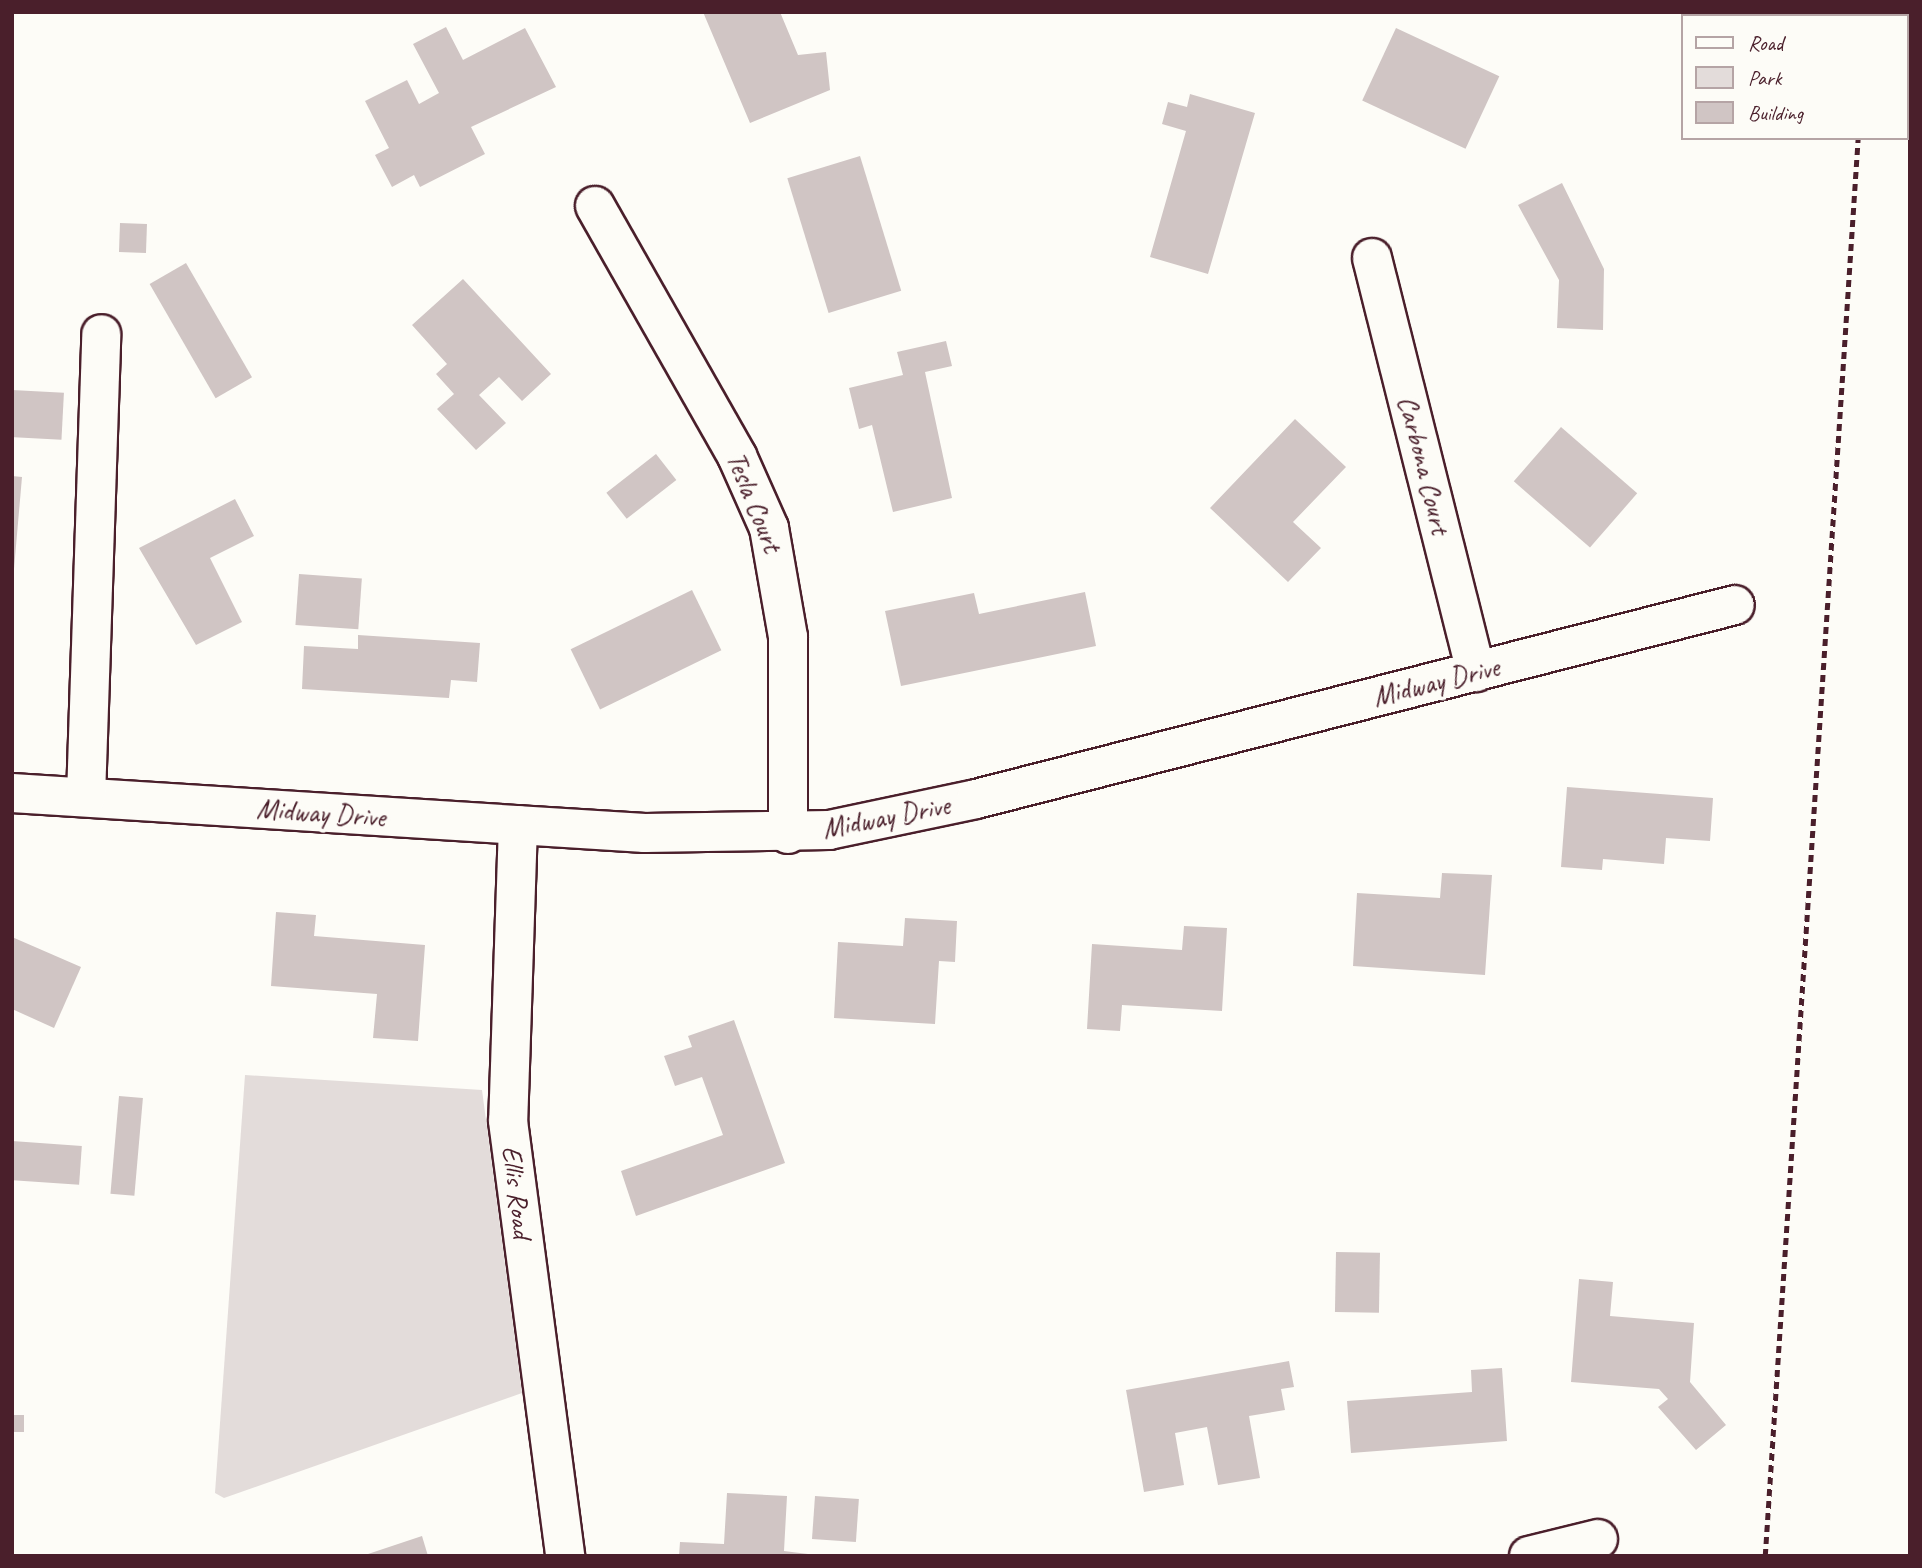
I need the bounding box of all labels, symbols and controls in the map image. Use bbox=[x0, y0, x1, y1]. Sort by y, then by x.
legend bbox=[1680, 14, 1908, 140]
text: Road bbox=[1748, 30, 1783, 56]
text: Park bbox=[1748, 65, 1781, 91]
text: Building bbox=[1748, 100, 1803, 126]
street label: Carbona Court bbox=[1391, 392, 1457, 538]
street label: Tesla Court bbox=[719, 447, 789, 557]
street label: Midway Drive bbox=[1369, 650, 1503, 714]
street label: Midway Drive bbox=[819, 788, 953, 846]
street label: Midway Drive bbox=[255, 792, 387, 834]
street label: Ellis Road bbox=[495, 1144, 539, 1240]

